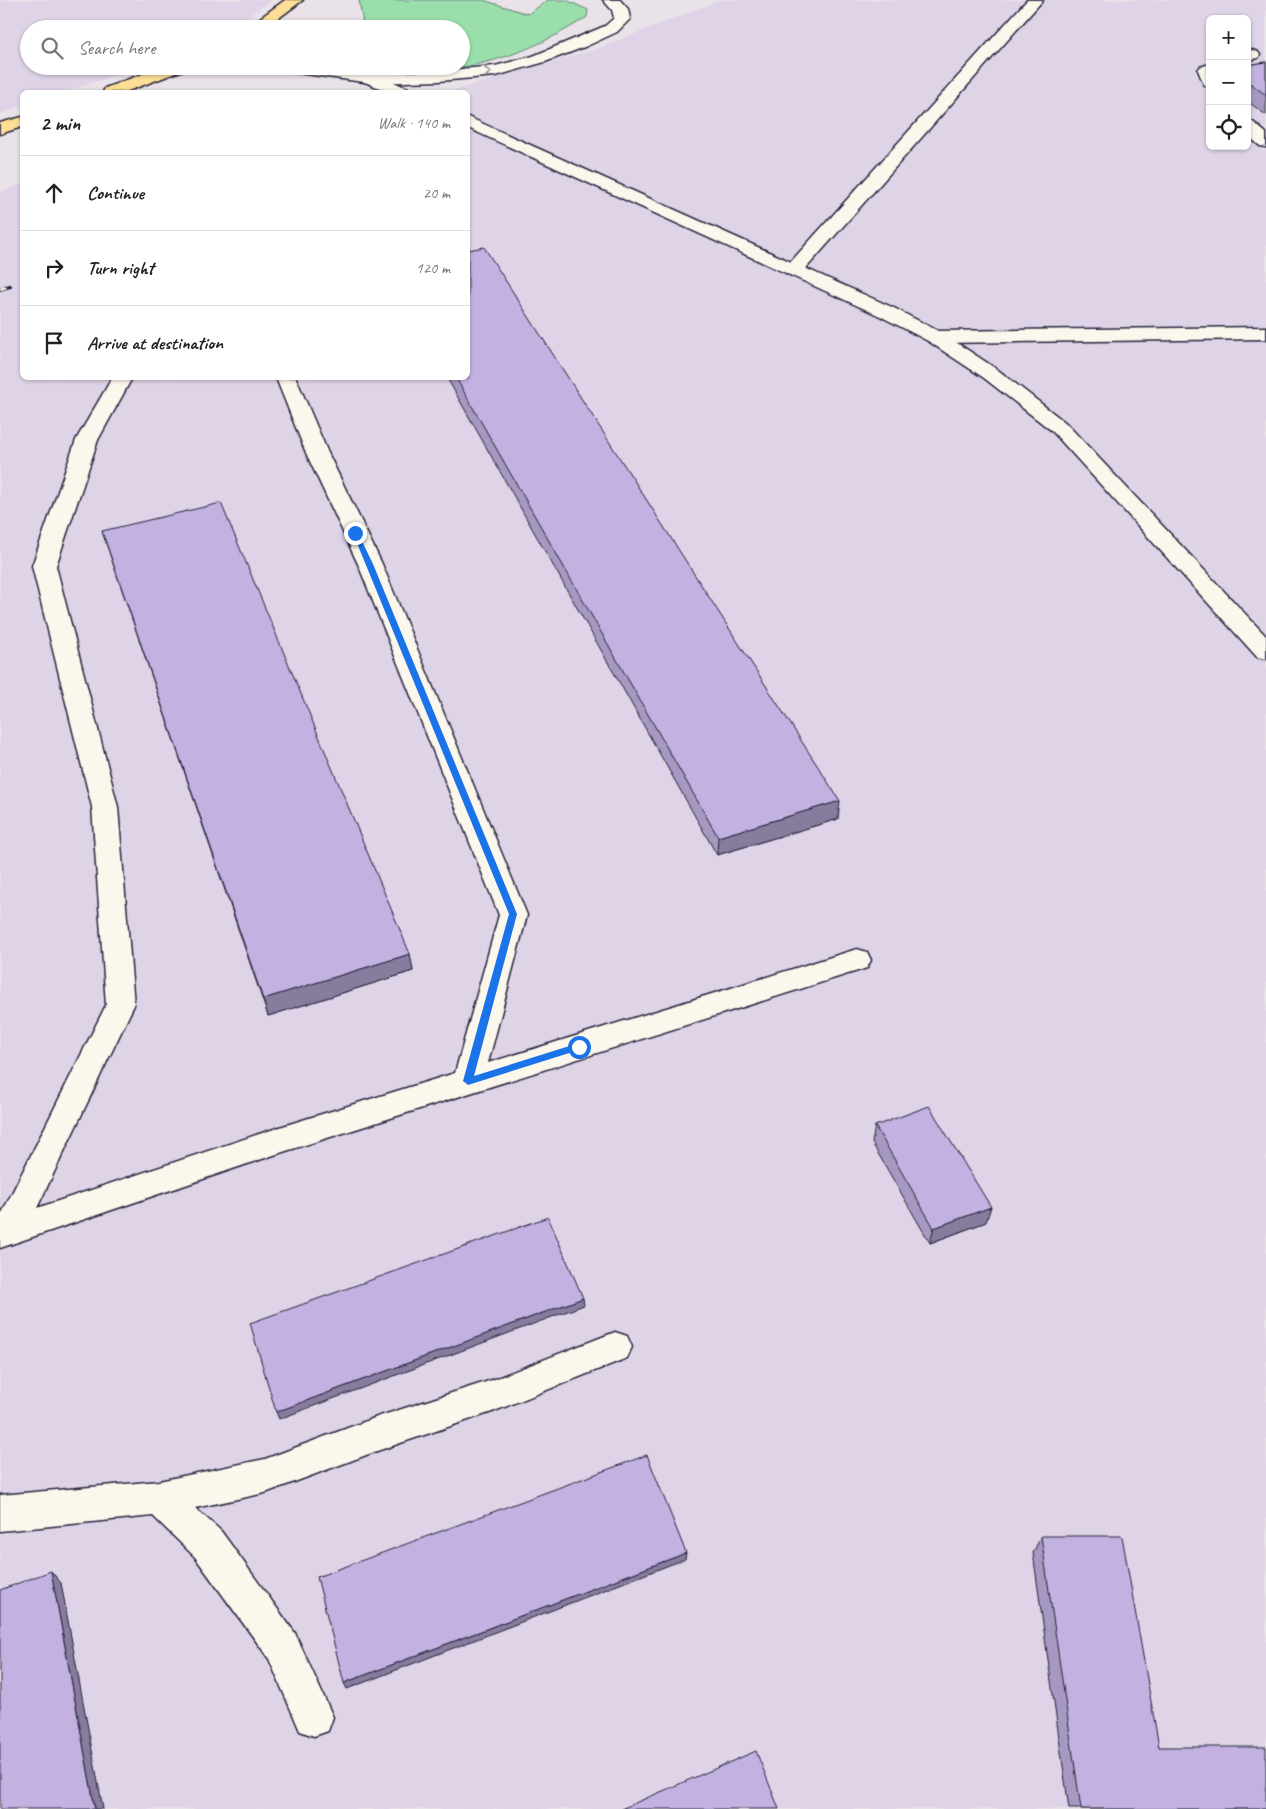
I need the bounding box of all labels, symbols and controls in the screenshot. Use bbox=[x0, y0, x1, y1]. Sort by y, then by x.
map controls bbox=[1206, 15, 1251, 150]
button: + bbox=[1206, 15, 1251, 60]
search box bbox=[20, 20, 470, 75]
icon: search bbox=[38, 34, 66, 62]
text: Search here bbox=[78, 36, 155, 60]
button: − bbox=[1206, 60, 1251, 105]
one-way arrow bbox=[484, 66, 492, 77]
button: locate bbox=[1206, 105, 1251, 150]
text: 2 min bbox=[40, 110, 80, 136]
text: Walk · 140 m bbox=[378, 113, 450, 133]
icon: ahead bbox=[40, 179, 68, 207]
text: Continue bbox=[87, 181, 144, 205]
text: 20 m bbox=[423, 183, 450, 203]
icon: right bbox=[40, 254, 68, 282]
text: Turn right bbox=[87, 256, 154, 280]
text: 120 m bbox=[416, 258, 450, 278]
icon: arrive bbox=[40, 329, 68, 357]
text: Arrive at destination bbox=[87, 331, 223, 355]
route end bbox=[344, 522, 367, 545]
route start bbox=[568, 1036, 591, 1059]

